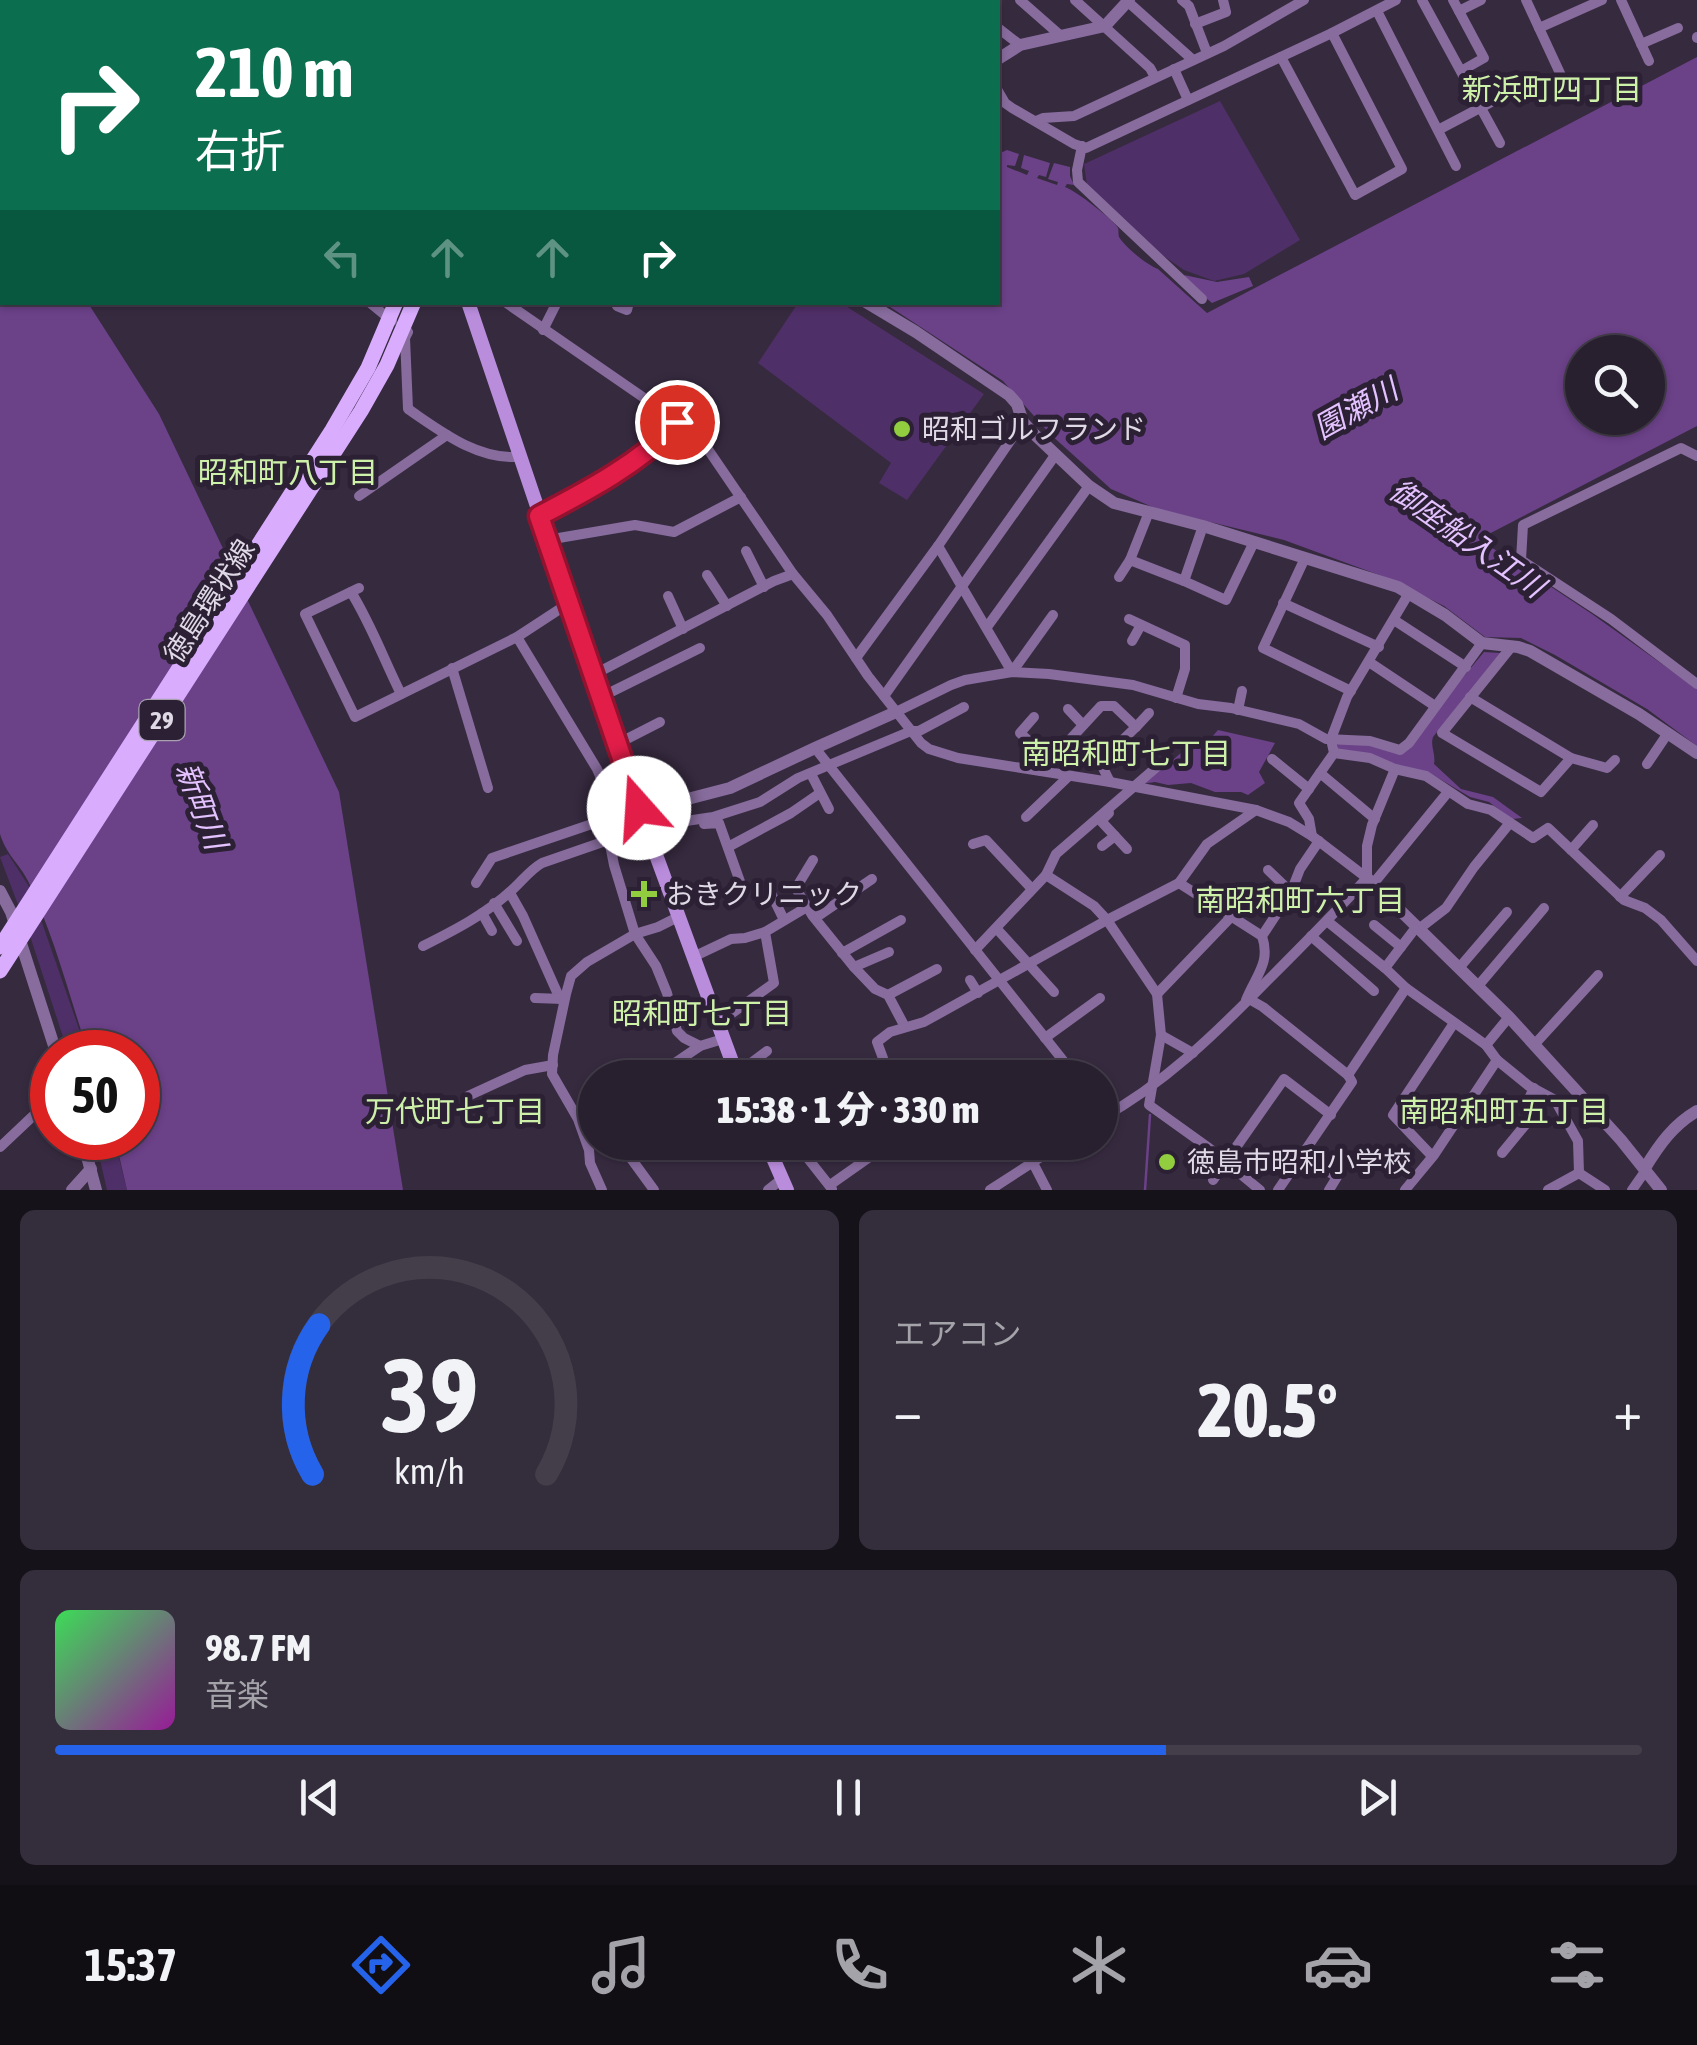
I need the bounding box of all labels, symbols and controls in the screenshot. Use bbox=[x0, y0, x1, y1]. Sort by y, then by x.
text: 210 m bbox=[195, 32, 354, 112]
icon: right bbox=[30, 40, 160, 170]
district label: 新浜町四丁目 bbox=[1462, 72, 1642, 106]
text: 右折 bbox=[195, 125, 285, 177]
icon: left bbox=[315, 230, 370, 285]
icon: ahead bbox=[420, 230, 475, 285]
icon: ahead bbox=[525, 230, 580, 285]
icon: right bbox=[630, 230, 685, 285]
map controls bbox=[1565, 335, 1665, 435]
button: search bbox=[1565, 335, 1665, 435]
water label: 園瀬川 bbox=[1308, 370, 1406, 445]
pin bbox=[635, 380, 720, 465]
icon: arrive bbox=[650, 395, 705, 450]
place label: 昭和ゴルフランド bbox=[922, 413, 1146, 445]
marker: 昭和ゴルフランド bbox=[891, 418, 913, 440]
district label: 昭和町八丁目 bbox=[198, 455, 378, 489]
water label: 御座船入江川 bbox=[1384, 473, 1554, 605]
street label: 徳島環状線 bbox=[157, 534, 261, 668]
road number: 29 bbox=[140, 700, 184, 740]
district label: 南昭和町七丁目 bbox=[1021, 736, 1231, 770]
position arrow bbox=[587, 756, 691, 860]
water label: 新町川 bbox=[170, 758, 235, 857]
place label: おきクリニック bbox=[666, 878, 862, 910]
marker: おきクリニック bbox=[631, 881, 657, 907]
district label: 南昭和町六丁目 bbox=[1195, 883, 1405, 917]
district label: 昭和町七丁目 bbox=[612, 996, 792, 1030]
speed limit sign: 50 bbox=[30, 1030, 160, 1160]
text: 15:38 · 1 分 · 330 m bbox=[717, 1088, 979, 1131]
district label: 万代町七丁目 bbox=[365, 1094, 545, 1128]
district label: 南昭和町五丁目 bbox=[1399, 1094, 1609, 1128]
place label: 徳島市昭和小学校 bbox=[1187, 1146, 1411, 1178]
marker: 徳島市昭和小学校 bbox=[1156, 1151, 1178, 1173]
text: エアコン bbox=[894, 1315, 1022, 1352]
text: 39 bbox=[380, 1335, 478, 1454]
text: 20.5° bbox=[1198, 1367, 1338, 1453]
text: − bbox=[894, 1379, 922, 1442]
text: + bbox=[1613, 1379, 1642, 1442]
text: km/h bbox=[394, 1451, 465, 1492]
text: 98.7 FM bbox=[205, 1626, 311, 1669]
text: 音楽 bbox=[205, 1676, 269, 1713]
icon: previous bbox=[292, 1770, 347, 1825]
icon: pause bbox=[821, 1770, 876, 1825]
icon: next bbox=[1350, 1770, 1405, 1825]
icon: directions bbox=[346, 1930, 416, 2000]
icon: music bbox=[586, 1930, 656, 2000]
icon: phone bbox=[825, 1930, 895, 2000]
icon: climate bbox=[1064, 1930, 1134, 2000]
icon: car bbox=[1303, 1930, 1373, 2000]
icon: filters bbox=[1542, 1930, 1612, 2000]
text: 15:37 bbox=[85, 1939, 177, 1991]

